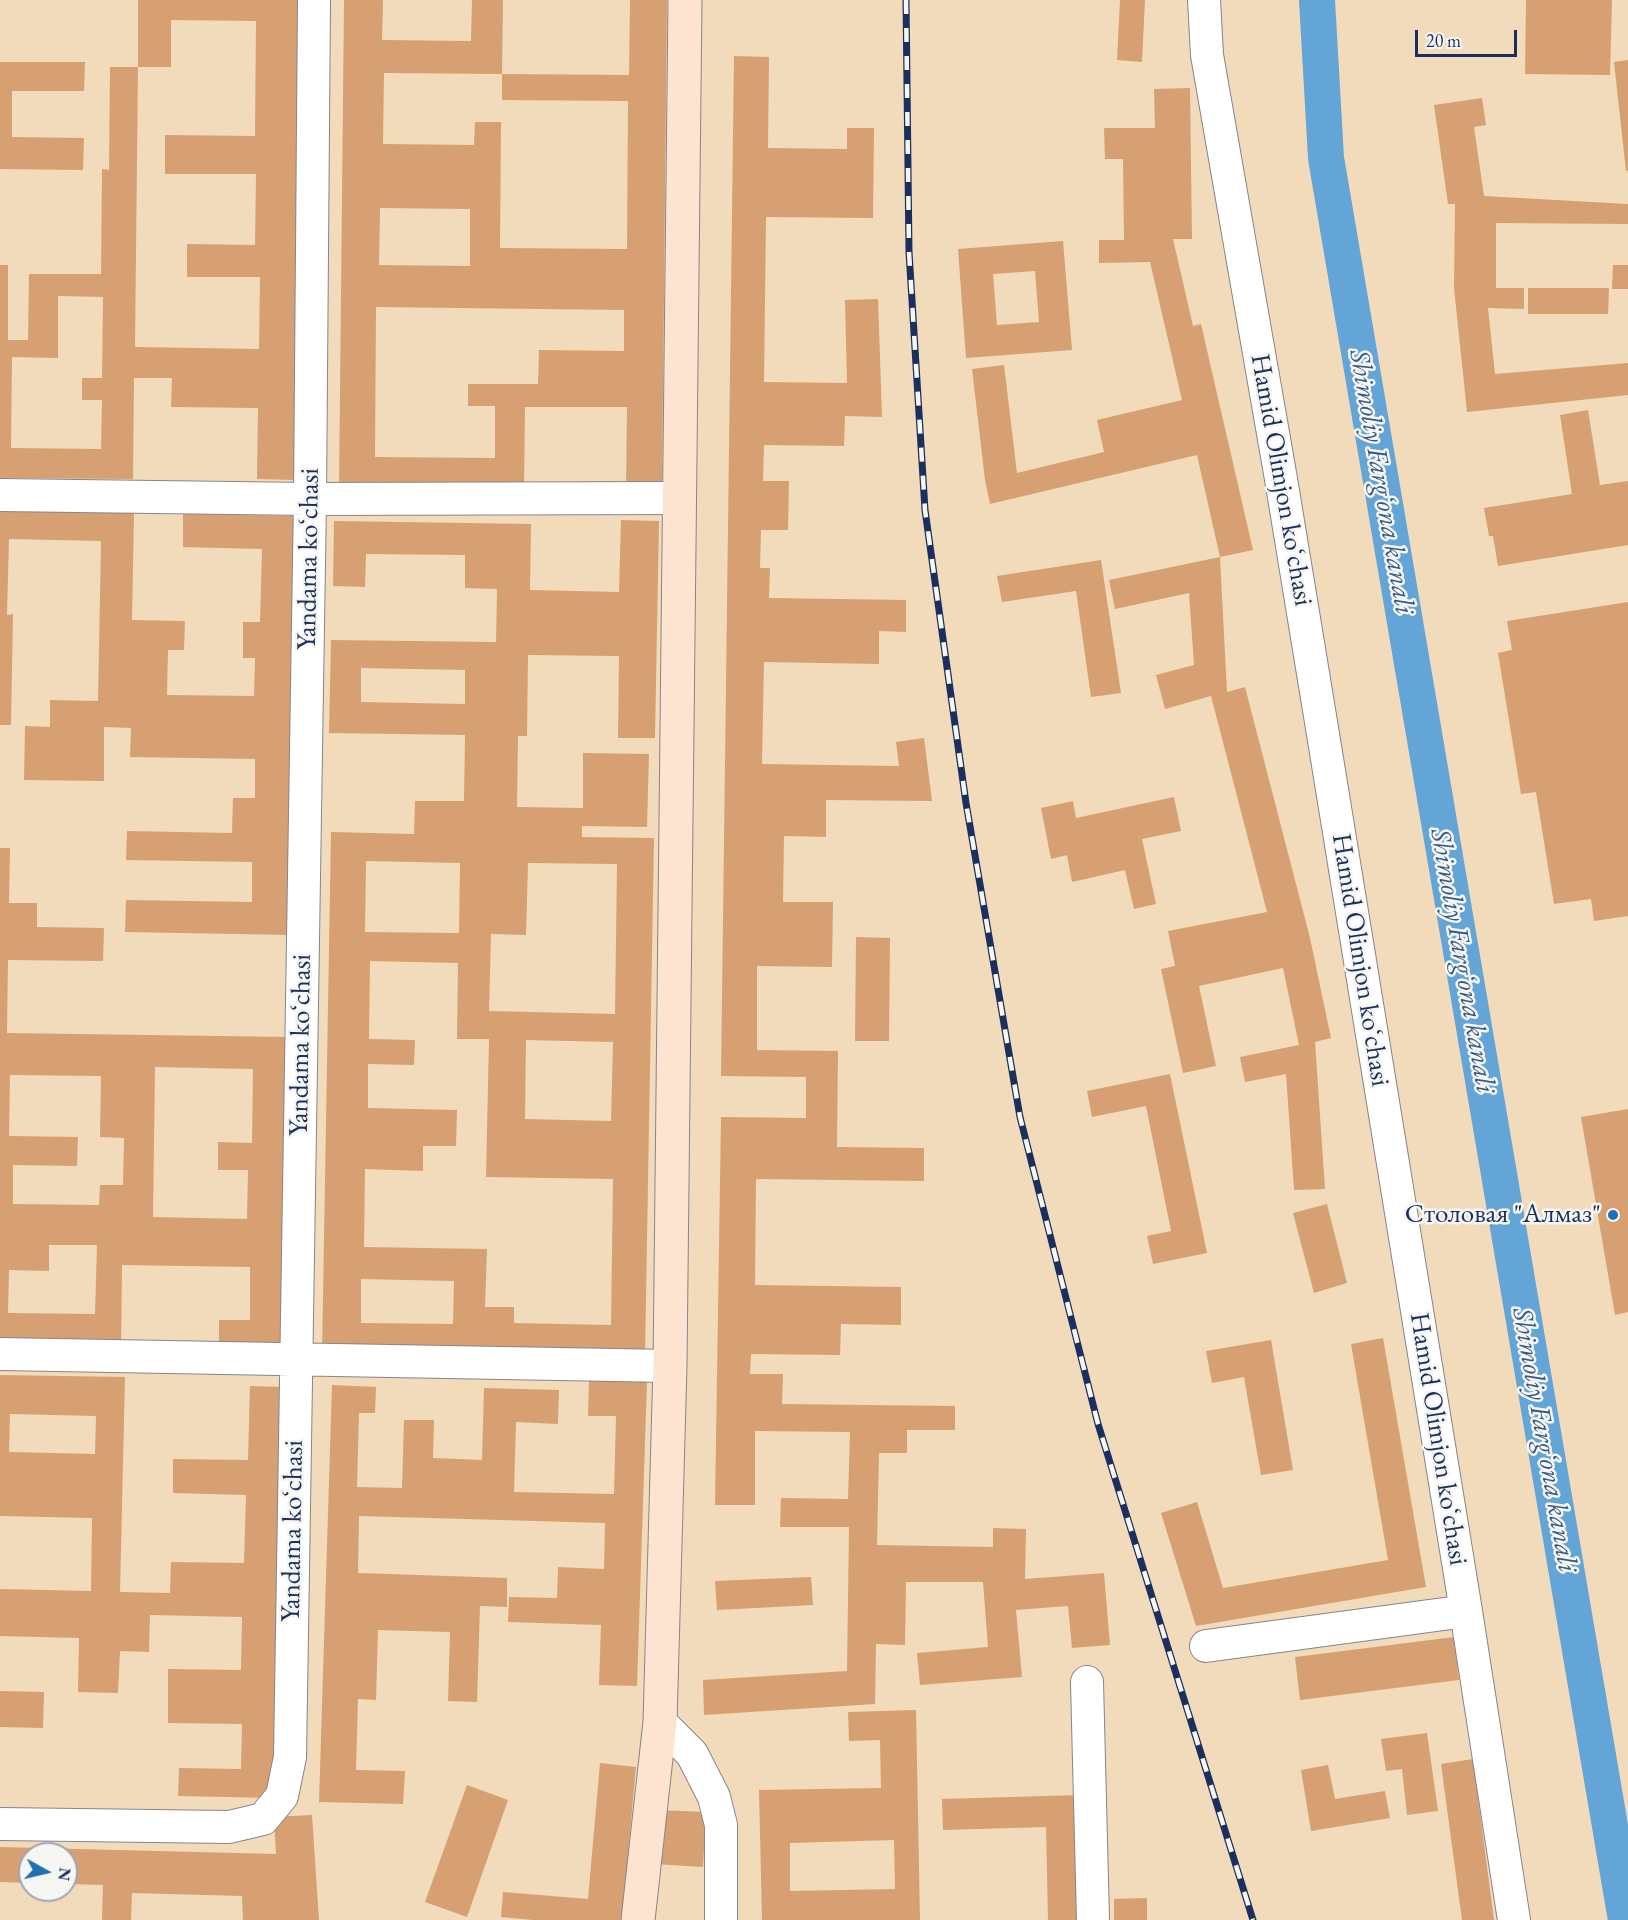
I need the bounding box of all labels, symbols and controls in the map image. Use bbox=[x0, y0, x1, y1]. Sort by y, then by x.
scale bar bbox=[1418, 18, 1520, 56]
text: 20 m bbox=[1426, 29, 1461, 52]
water label: Shimoliy Fargʻona kanali bbox=[1341, 347, 1421, 617]
street label: Hamid Olimjon koʻchasi bbox=[1243, 351, 1319, 609]
street label: Yandama koʻchasi bbox=[291, 468, 327, 650]
water label: Shimoliy Fargʻona kanali bbox=[1422, 826, 1502, 1096]
street label: Hamid Olimjon koʻchasi bbox=[1324, 831, 1396, 1089]
street label: Yandama koʻchasi bbox=[283, 954, 319, 1136]
place label: Столовая "Алмаз" bbox=[1405, 1199, 1601, 1231]
marker: Столовая "Алмаз" bbox=[1606, 1208, 1620, 1222]
water label: Shimoliy Fargʻona kanali bbox=[1504, 1305, 1584, 1575]
street label: Hamid Olimjon koʻchasi bbox=[1402, 1310, 1474, 1568]
street label: Yandama koʻchasi bbox=[275, 1440, 311, 1622]
north arrow bbox=[18, 1842, 78, 1902]
text: N bbox=[53, 1866, 76, 1882]

